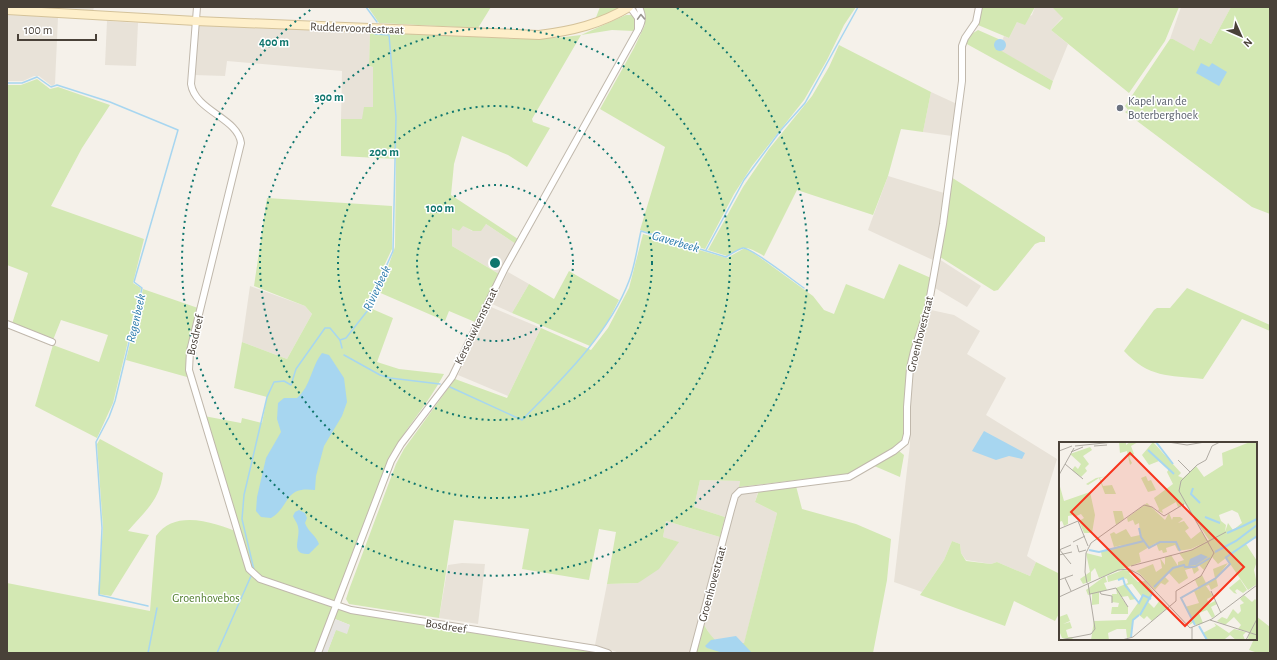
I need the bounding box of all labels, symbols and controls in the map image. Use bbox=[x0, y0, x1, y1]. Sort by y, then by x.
one-way arrow bbox=[637, 14, 645, 20]
scale bar bbox=[18, 16, 96, 42]
north arrow bbox=[1221, 16, 1261, 56]
street label: Ruddervoordestraat bbox=[310, 20, 404, 36]
text: 100 m bbox=[24, 24, 52, 36]
text: 400 m bbox=[259, 36, 289, 48]
text: N bbox=[1241, 36, 1254, 49]
text: 300 m bbox=[314, 91, 344, 103]
place label: Kapel van de Boterberghoek bbox=[1128, 95, 1198, 121]
marker: Kapel van de Boterberghoek bbox=[1115, 103, 1125, 113]
text: 200 m bbox=[369, 146, 399, 158]
text: 100 m bbox=[426, 202, 454, 214]
water label: Gaverbeek bbox=[650, 230, 701, 255]
centre of rings bbox=[488, 256, 502, 270]
water label: Rivierbeek bbox=[361, 264, 394, 313]
street label: Kersouwkenstraat bbox=[452, 285, 500, 366]
water label: Regenbeek bbox=[125, 293, 148, 344]
street label: Groenhovestraat bbox=[905, 295, 935, 373]
street label: Bosdreef bbox=[184, 312, 206, 357]
inset map bbox=[1059, 442, 1257, 640]
street label: Groenhovestraat bbox=[696, 545, 728, 623]
park label: Groenhovebos bbox=[172, 592, 240, 604]
street label: Bosdreef bbox=[425, 617, 469, 635]

